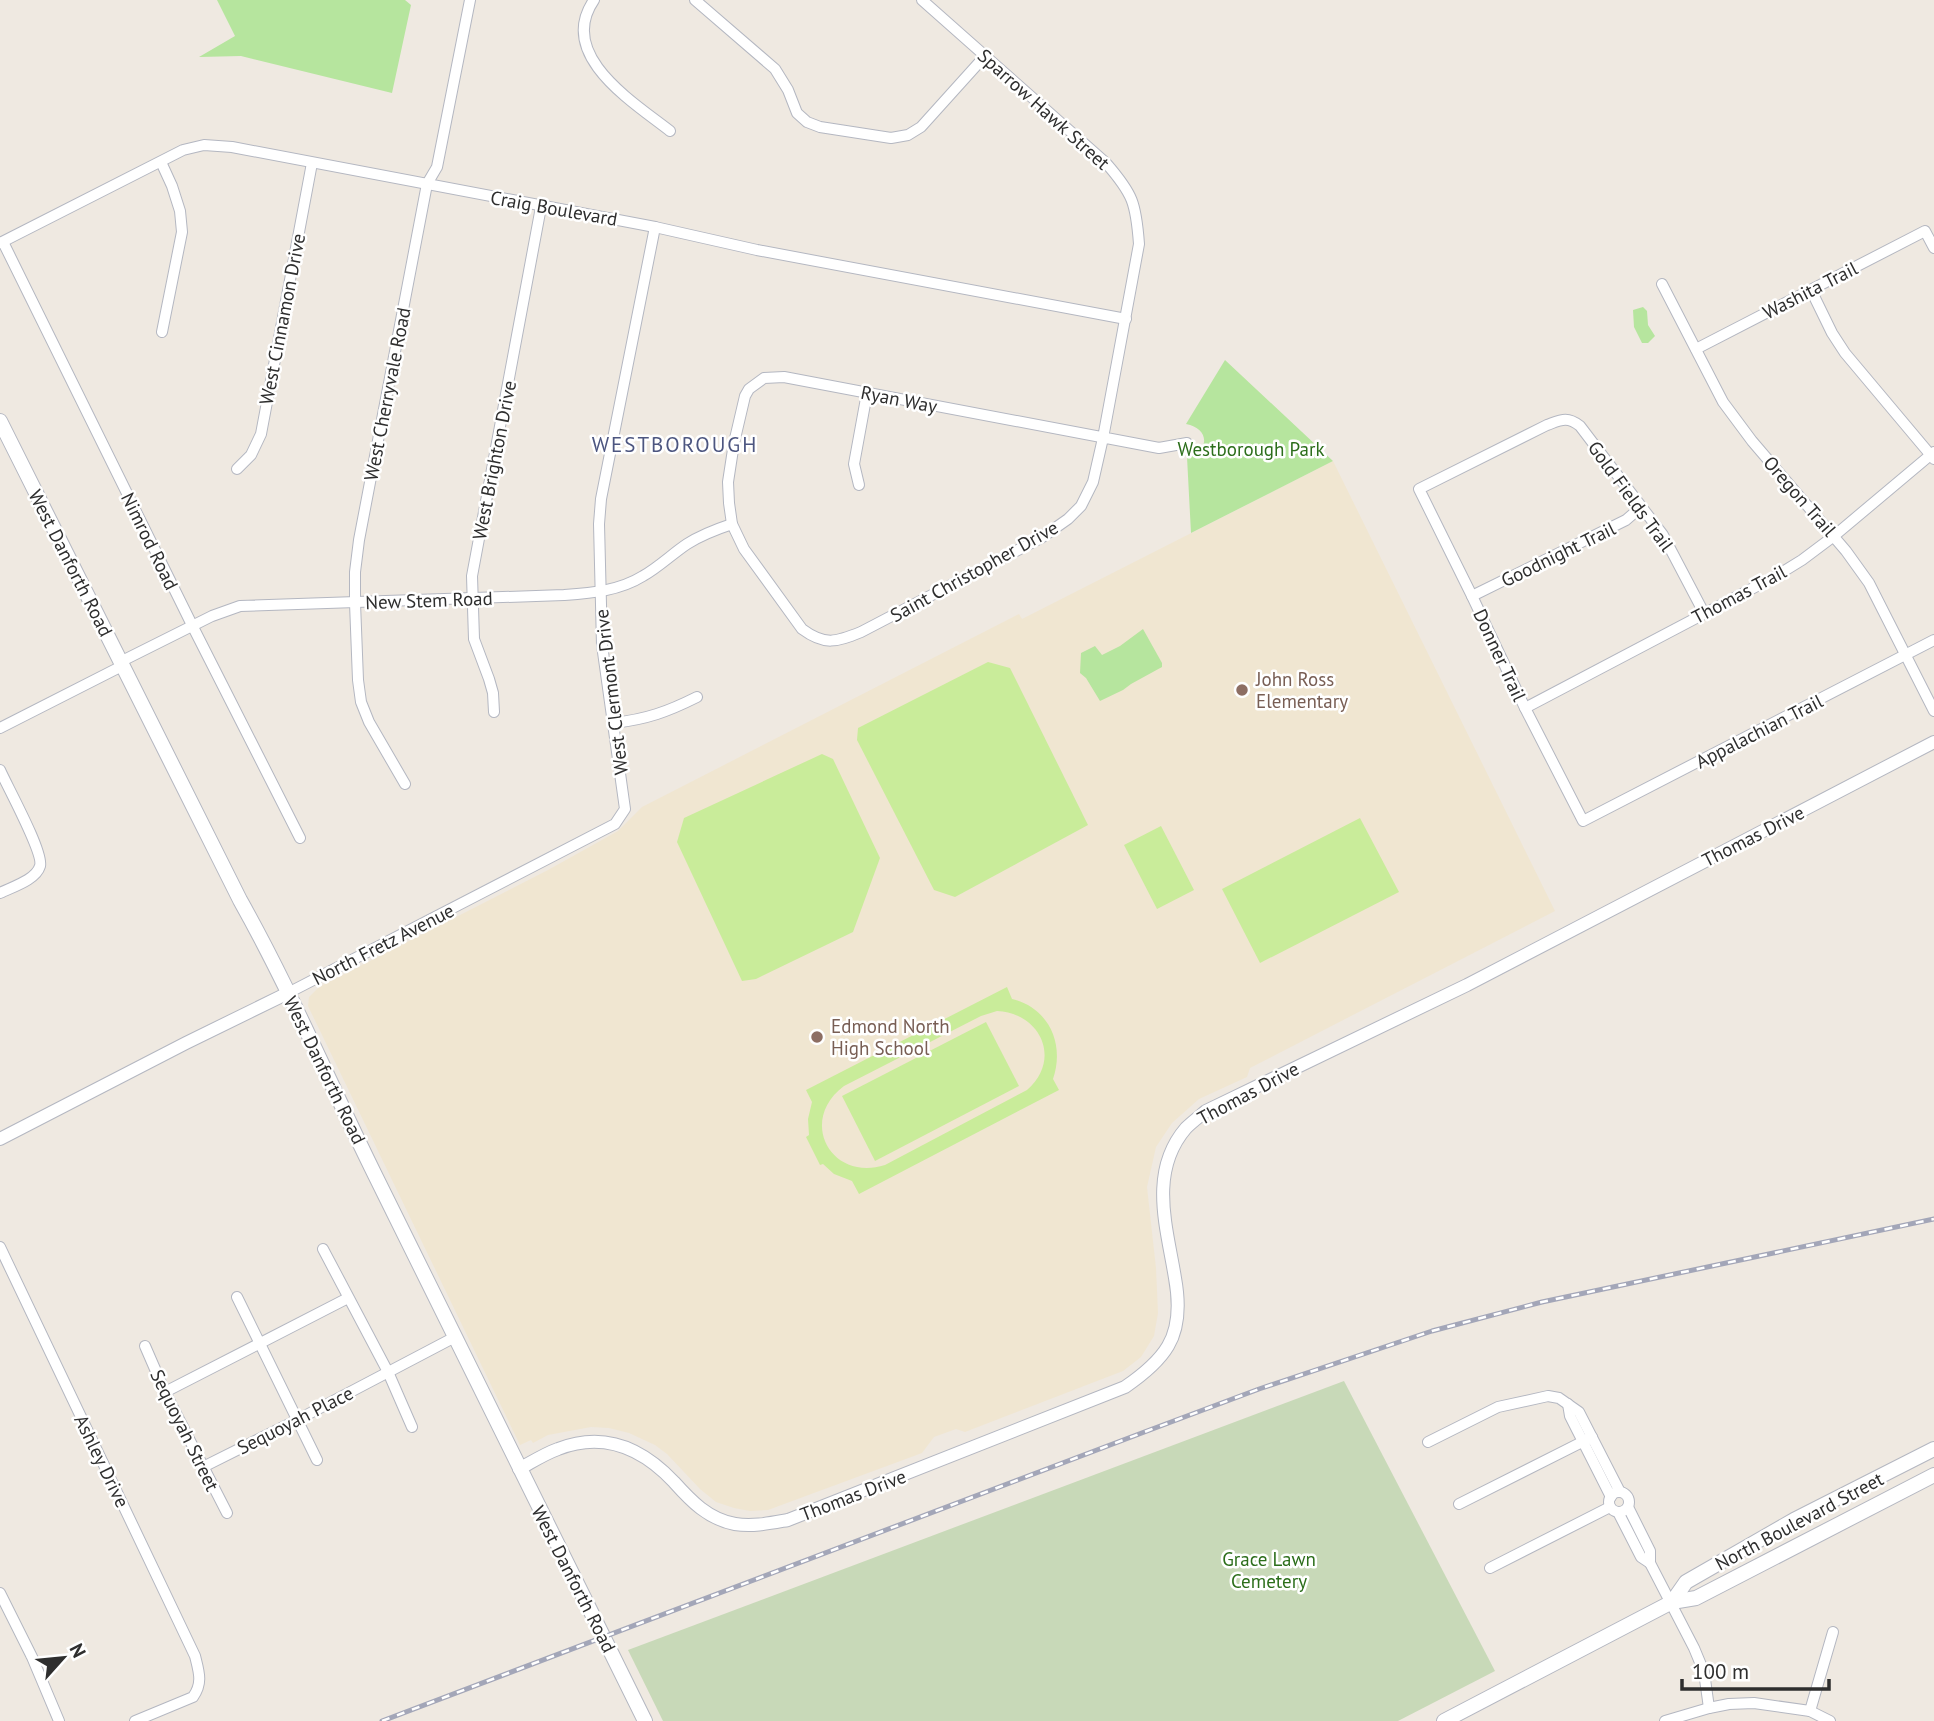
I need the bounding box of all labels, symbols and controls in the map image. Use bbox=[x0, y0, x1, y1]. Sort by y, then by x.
street label: Sparrow Hawk Street bbox=[973, 43, 1115, 175]
street label: Craig Boulevard bbox=[489, 185, 619, 231]
street label: West Cinnamon Drive bbox=[254, 231, 310, 407]
street label: Washita Trail bbox=[1759, 256, 1862, 324]
street label: West Cherryvale Road bbox=[358, 305, 416, 483]
street label: West Brighton Drive bbox=[467, 378, 521, 542]
street label: Ryan Way bbox=[859, 380, 939, 418]
district label: WESTBOROUGH bbox=[592, 431, 758, 458]
street label: Gold Fields Trail bbox=[1583, 436, 1679, 556]
park label: Westborough Park bbox=[1178, 437, 1324, 461]
street label: Oregon Trail bbox=[1758, 451, 1842, 542]
street label: West Danforth Road bbox=[24, 486, 118, 640]
street label: Nimrod Road bbox=[116, 488, 184, 594]
street label: Saint Christopher Drive bbox=[886, 515, 1062, 627]
street label: Goodnight Trail bbox=[1497, 516, 1620, 592]
street label: Thomas Trail bbox=[1688, 559, 1791, 629]
street label: New Stem Road bbox=[365, 586, 493, 614]
street label: Donner Trail bbox=[1468, 605, 1532, 705]
street label: West Clermont Drive bbox=[589, 608, 633, 776]
place label: John Ross Elementary bbox=[1255, 667, 1348, 713]
marker: John Ross Elementary bbox=[1234, 682, 1250, 698]
street label: Appalachian Trail bbox=[1691, 688, 1827, 773]
street label: Thomas Drive bbox=[1698, 800, 1808, 872]
street label: North Fretz Avenue bbox=[308, 898, 458, 990]
street label: West Danforth Road bbox=[279, 992, 371, 1148]
place label: Edmond North High School bbox=[831, 1014, 950, 1060]
marker: Edmond North High School bbox=[809, 1029, 825, 1045]
street label: Thomas Drive bbox=[1193, 1056, 1303, 1130]
street label: Sequoyah Street bbox=[145, 1365, 225, 1495]
street label: Sequoyah Place bbox=[233, 1380, 357, 1460]
street label: Ashley Drive bbox=[69, 1411, 135, 1511]
street label: Thomas Drive bbox=[797, 1464, 909, 1526]
street label: North Boulevard Street bbox=[1711, 1466, 1888, 1576]
street label: West Danforth Road bbox=[527, 1502, 621, 1656]
park label: Grace Lawn Cemetery bbox=[1222, 1547, 1316, 1593]
north arrow bbox=[28, 1623, 98, 1693]
text: N bbox=[65, 1639, 92, 1661]
scale bar bbox=[1682, 1648, 1829, 1692]
text: 100 m bbox=[1692, 1658, 1749, 1685]

